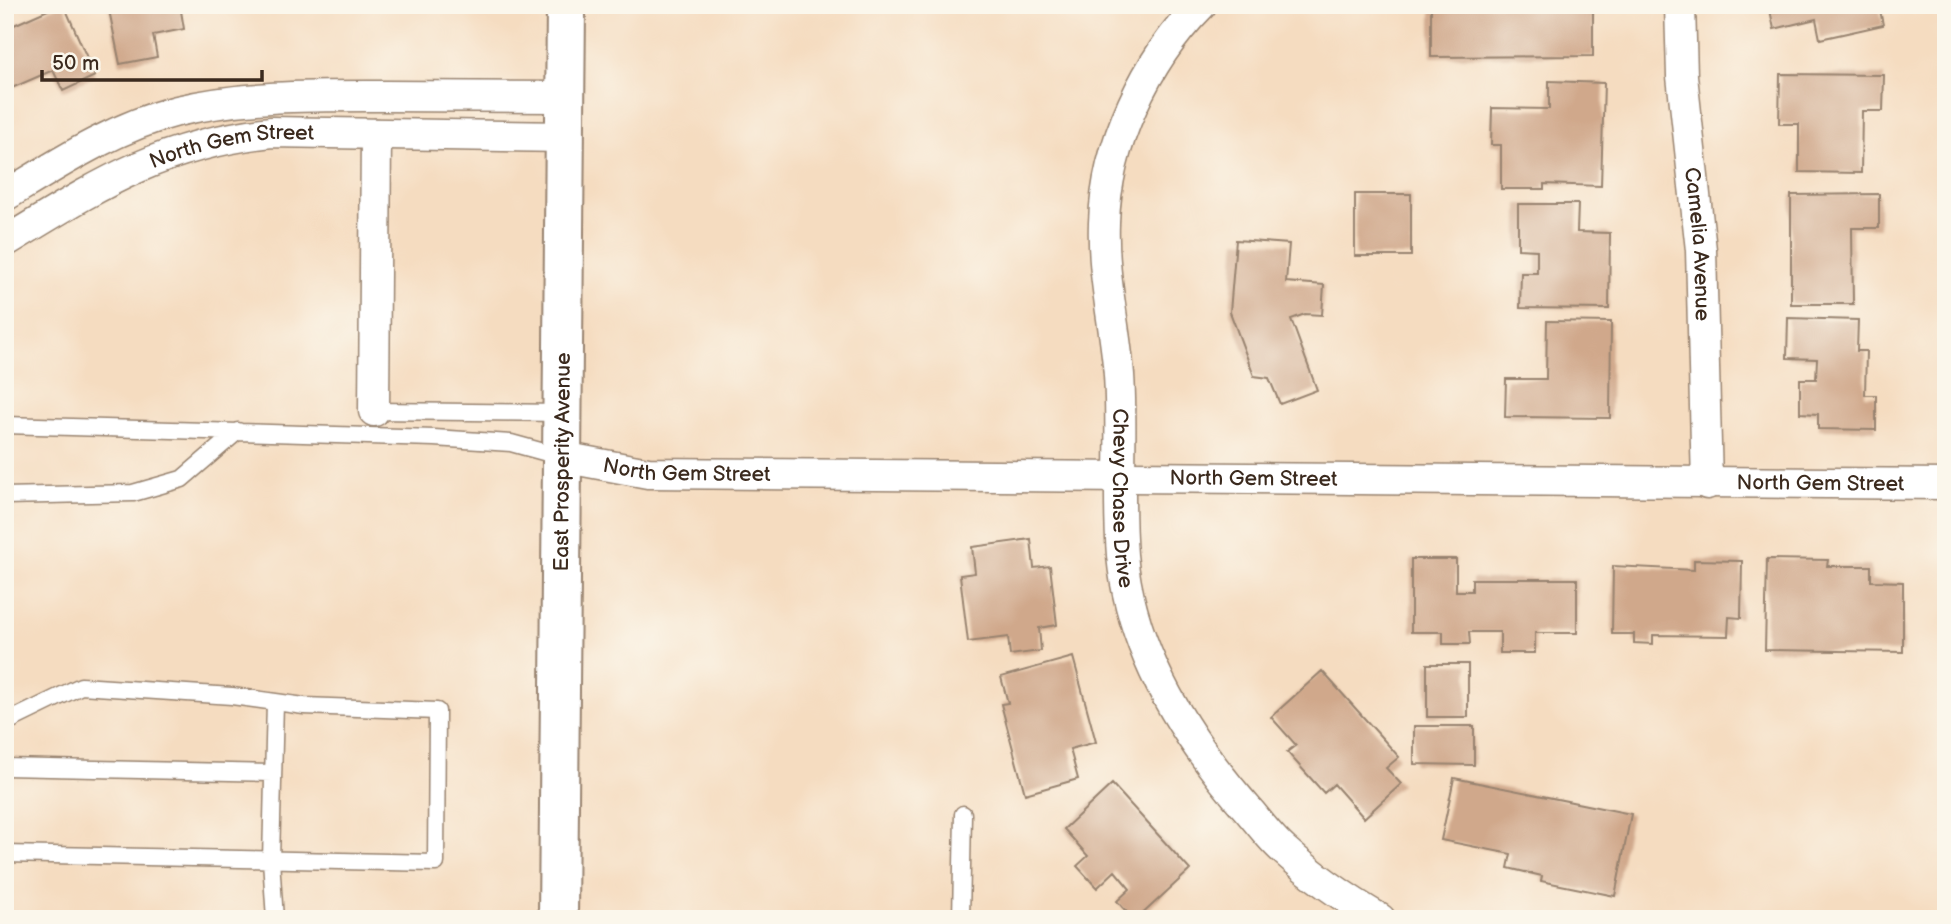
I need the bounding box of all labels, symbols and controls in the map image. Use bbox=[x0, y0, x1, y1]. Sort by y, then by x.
scale bar bbox=[42, 38, 262, 82]
text: 50 m bbox=[52, 51, 99, 76]
street label: North Gem Street bbox=[146, 119, 315, 174]
street label: Camelia Avenue bbox=[1680, 166, 1715, 321]
street label: East Prosperity Avenue bbox=[549, 352, 575, 572]
street label: Chevy Chase Drive bbox=[1107, 408, 1139, 590]
street label: North Gem Street bbox=[601, 452, 771, 487]
street label: North Gem Street bbox=[1169, 465, 1338, 491]
street label: North Gem Street bbox=[1736, 470, 1905, 496]

